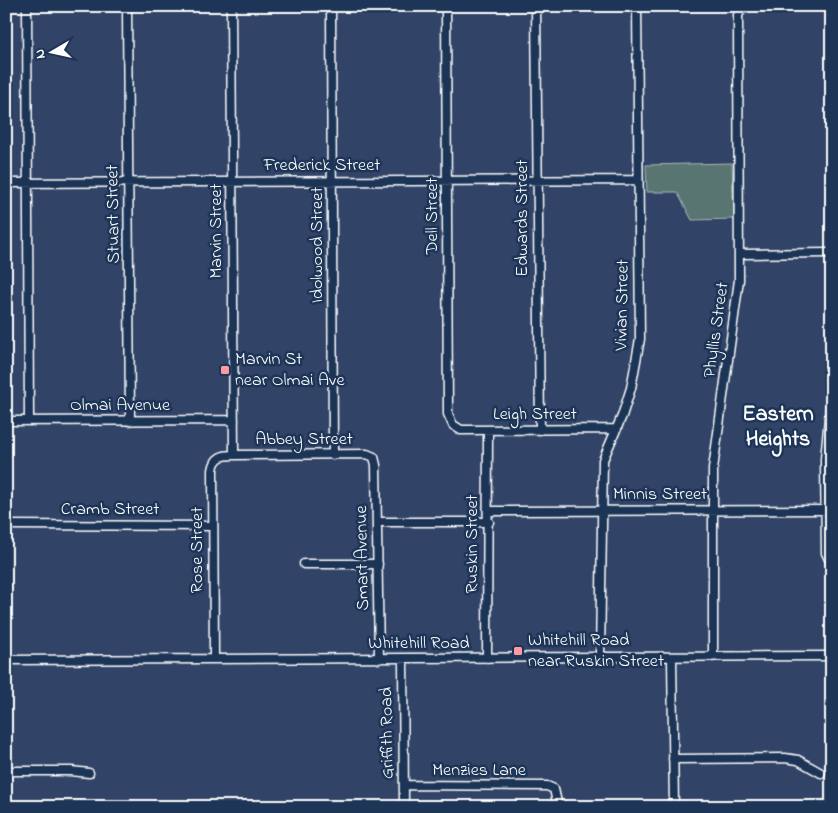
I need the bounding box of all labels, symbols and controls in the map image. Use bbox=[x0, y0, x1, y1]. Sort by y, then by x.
north arrow bbox=[28, 28, 78, 78]
text: N bbox=[30, 47, 52, 60]
street label: Frederick Street bbox=[263, 153, 380, 179]
street label: Edwards Street bbox=[510, 159, 536, 277]
street label: Stuart Street bbox=[100, 164, 128, 264]
street label: Dell Street bbox=[420, 177, 446, 256]
street label: Marvin Street bbox=[204, 183, 230, 279]
street label: Idolwood Street bbox=[305, 187, 331, 303]
street label: Vivian Street bbox=[609, 259, 637, 352]
street label: Phyllis Street bbox=[697, 281, 737, 379]
place label: Marvin St near Olmai Ave bbox=[235, 347, 346, 394]
marker: Marvin St near Olmai Ave bbox=[219, 364, 231, 376]
street label: Olmai Avenue bbox=[70, 393, 171, 419]
district label: Eastern Heights bbox=[742, 399, 814, 457]
street label: Leigh Street bbox=[493, 402, 577, 429]
street label: Abbey Street bbox=[255, 427, 353, 453]
street label: Minnis Street bbox=[613, 482, 707, 508]
street label: Ruskin Street bbox=[460, 494, 486, 594]
street label: Cramb Street bbox=[61, 497, 159, 523]
street label: Smart Avenue bbox=[349, 504, 377, 611]
street label: Rose Street bbox=[185, 507, 211, 593]
place label: Whitehill Road near Ruskin Street bbox=[528, 628, 664, 675]
street label: Whitehill Road bbox=[368, 631, 470, 657]
marker: Whitehill Road near Ruskin Street bbox=[512, 645, 524, 657]
street label: Griffith Road bbox=[374, 687, 402, 779]
street label: Menzies Lane bbox=[432, 758, 527, 784]

